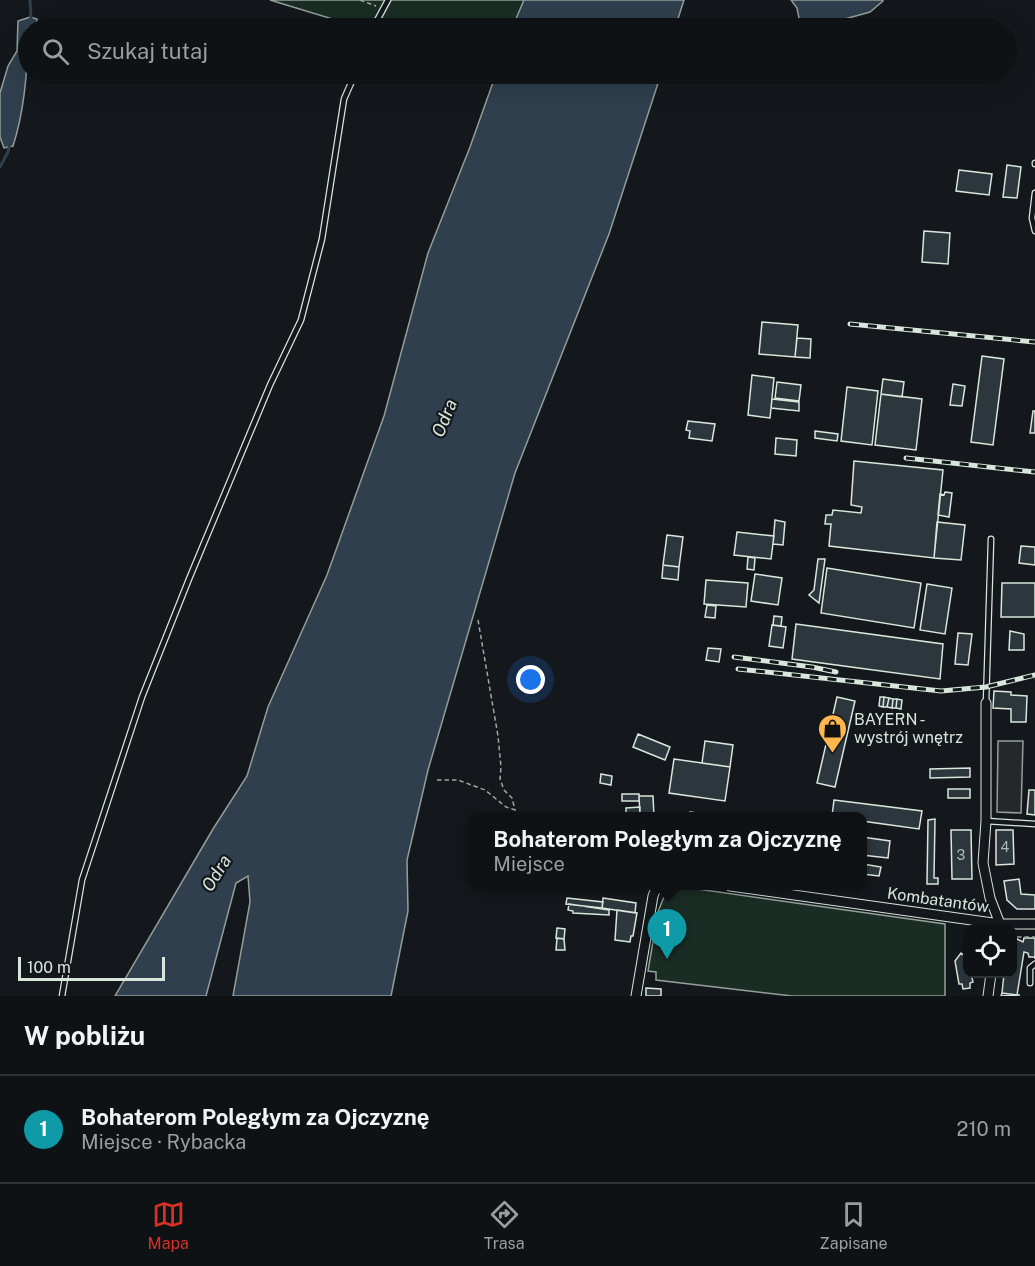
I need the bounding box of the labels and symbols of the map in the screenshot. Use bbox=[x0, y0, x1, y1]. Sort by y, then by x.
water label: Odra bbox=[427, 396, 461, 440]
your location bbox=[516, 665, 545, 694]
place label: BAYERN - wystrój wnętrz bbox=[854, 710, 963, 747]
shop icon: BAYERN - wystrój wnętrz bbox=[817, 712, 849, 754]
house number: 4 bbox=[1001, 839, 1010, 855]
house number: 3 bbox=[957, 847, 966, 863]
water label: Odra bbox=[197, 851, 235, 895]
street label: Kombatantów bbox=[886, 883, 991, 917]
pin: 1 bbox=[648, 910, 686, 959]
scale bar bbox=[18, 954, 165, 982]

